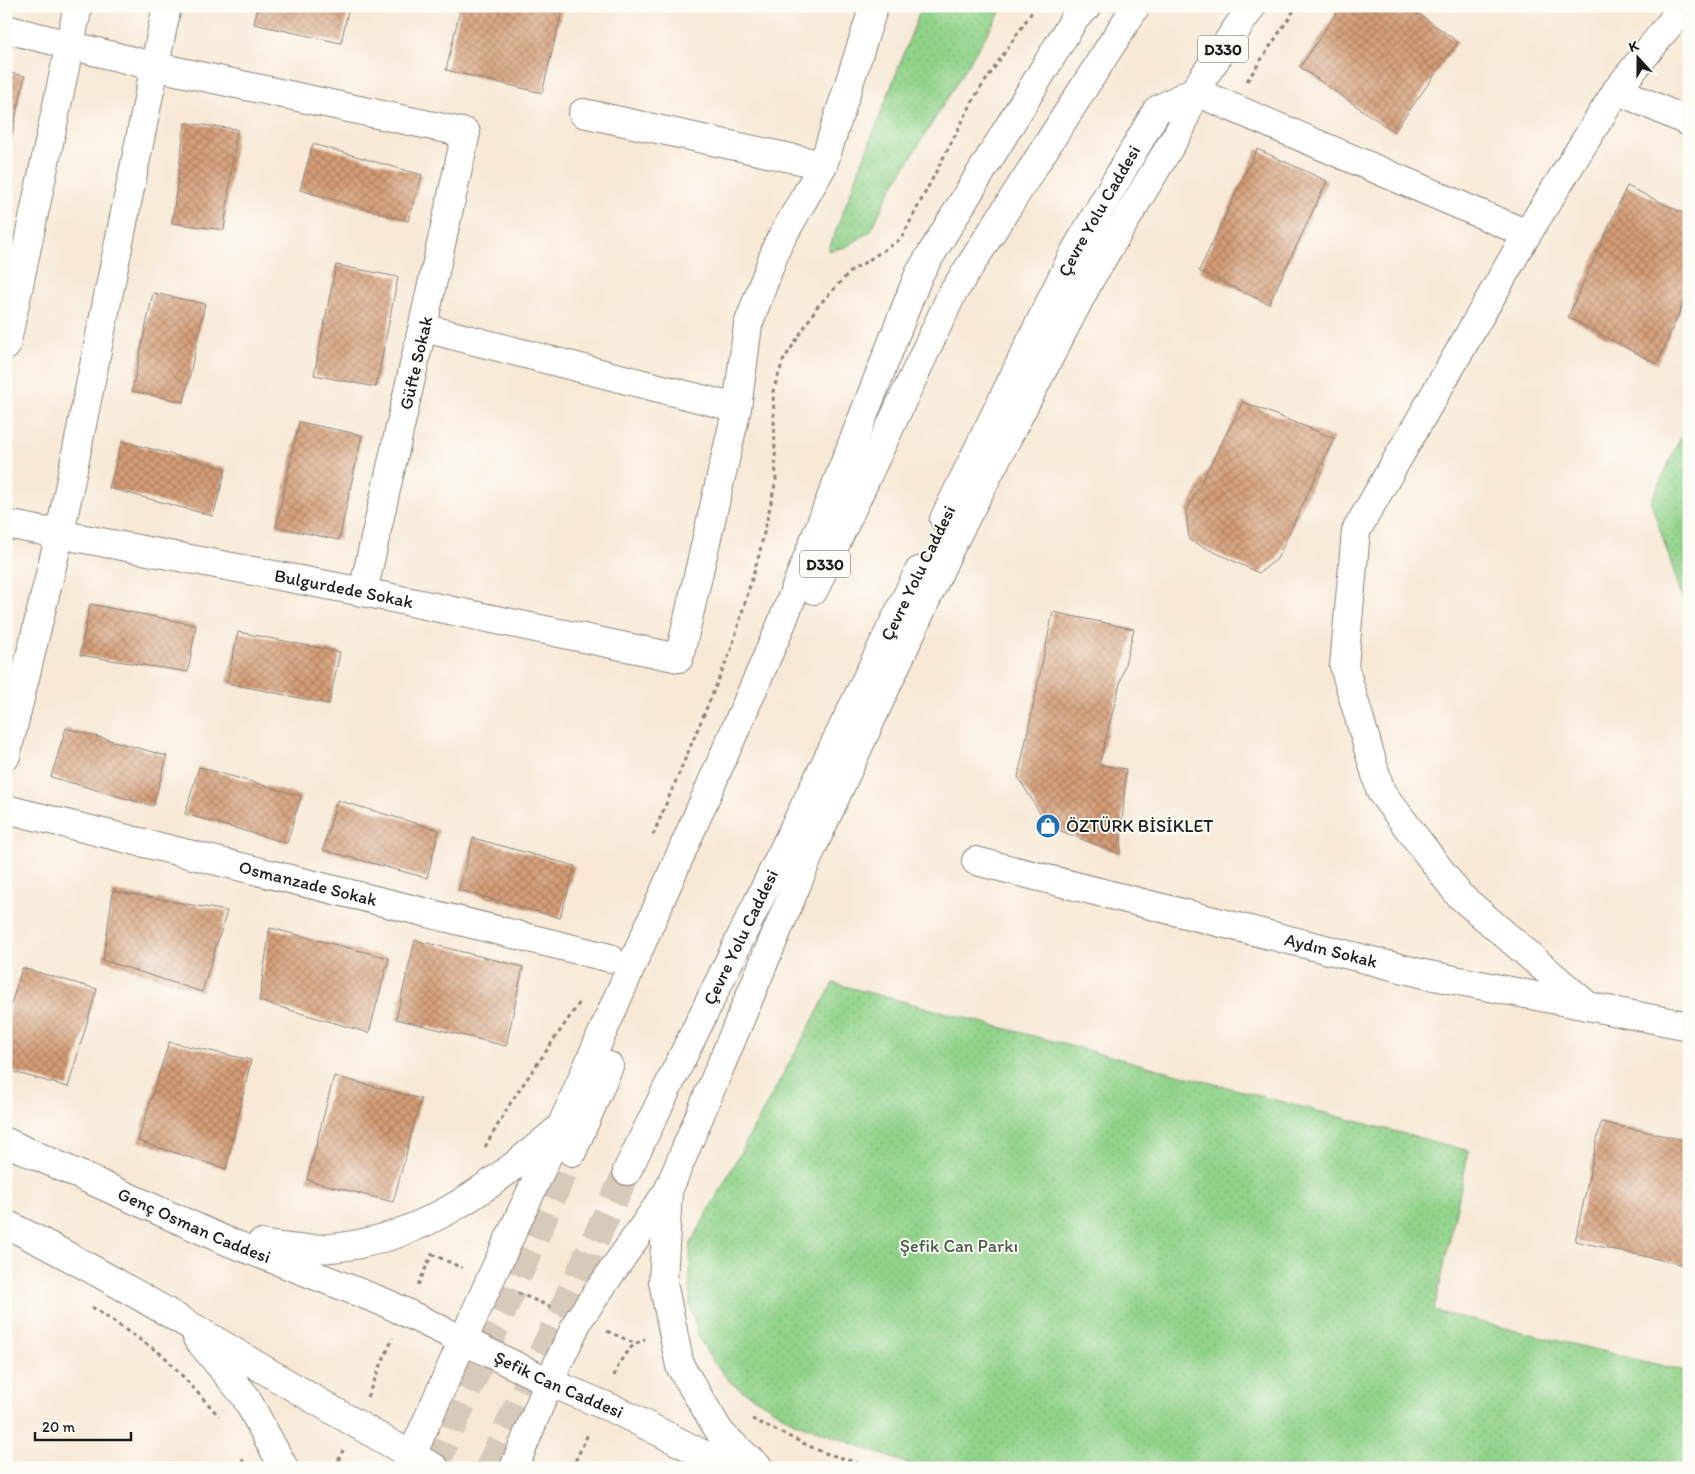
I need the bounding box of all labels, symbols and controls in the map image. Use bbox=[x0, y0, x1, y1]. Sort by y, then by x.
north arrow bbox=[1612, 32, 1662, 82]
road number: D330 bbox=[1198, 36, 1248, 62]
text: K bbox=[1626, 36, 1642, 56]
street label: Çevre Yolu Caddesi bbox=[1053, 141, 1145, 280]
street label: Güfte Sokak bbox=[395, 314, 437, 412]
street label: Çevre Yolu Caddesi bbox=[876, 502, 960, 644]
road number: D330 bbox=[800, 550, 850, 578]
street label: Bulgurdede Sokak bbox=[273, 564, 416, 613]
shop icon: ÖZTÜRK BİSİKLET bbox=[1035, 813, 1061, 839]
place label: ÖZTÜRK BİSİKLET bbox=[1066, 815, 1213, 837]
street label: Osmanzade Sokak bbox=[237, 856, 380, 911]
street label: Çevre Yolu Caddesi bbox=[699, 866, 783, 1009]
street label: Aydın Sokak bbox=[1282, 928, 1380, 973]
street label: Genç Osman Caddesi bbox=[114, 1183, 274, 1268]
park label: Şefik Can Parkı bbox=[900, 1235, 1018, 1257]
street label: Şefik Can Caddesi bbox=[490, 1346, 627, 1423]
scale bar bbox=[35, 1409, 131, 1441]
text: 20 m bbox=[42, 1418, 76, 1436]

